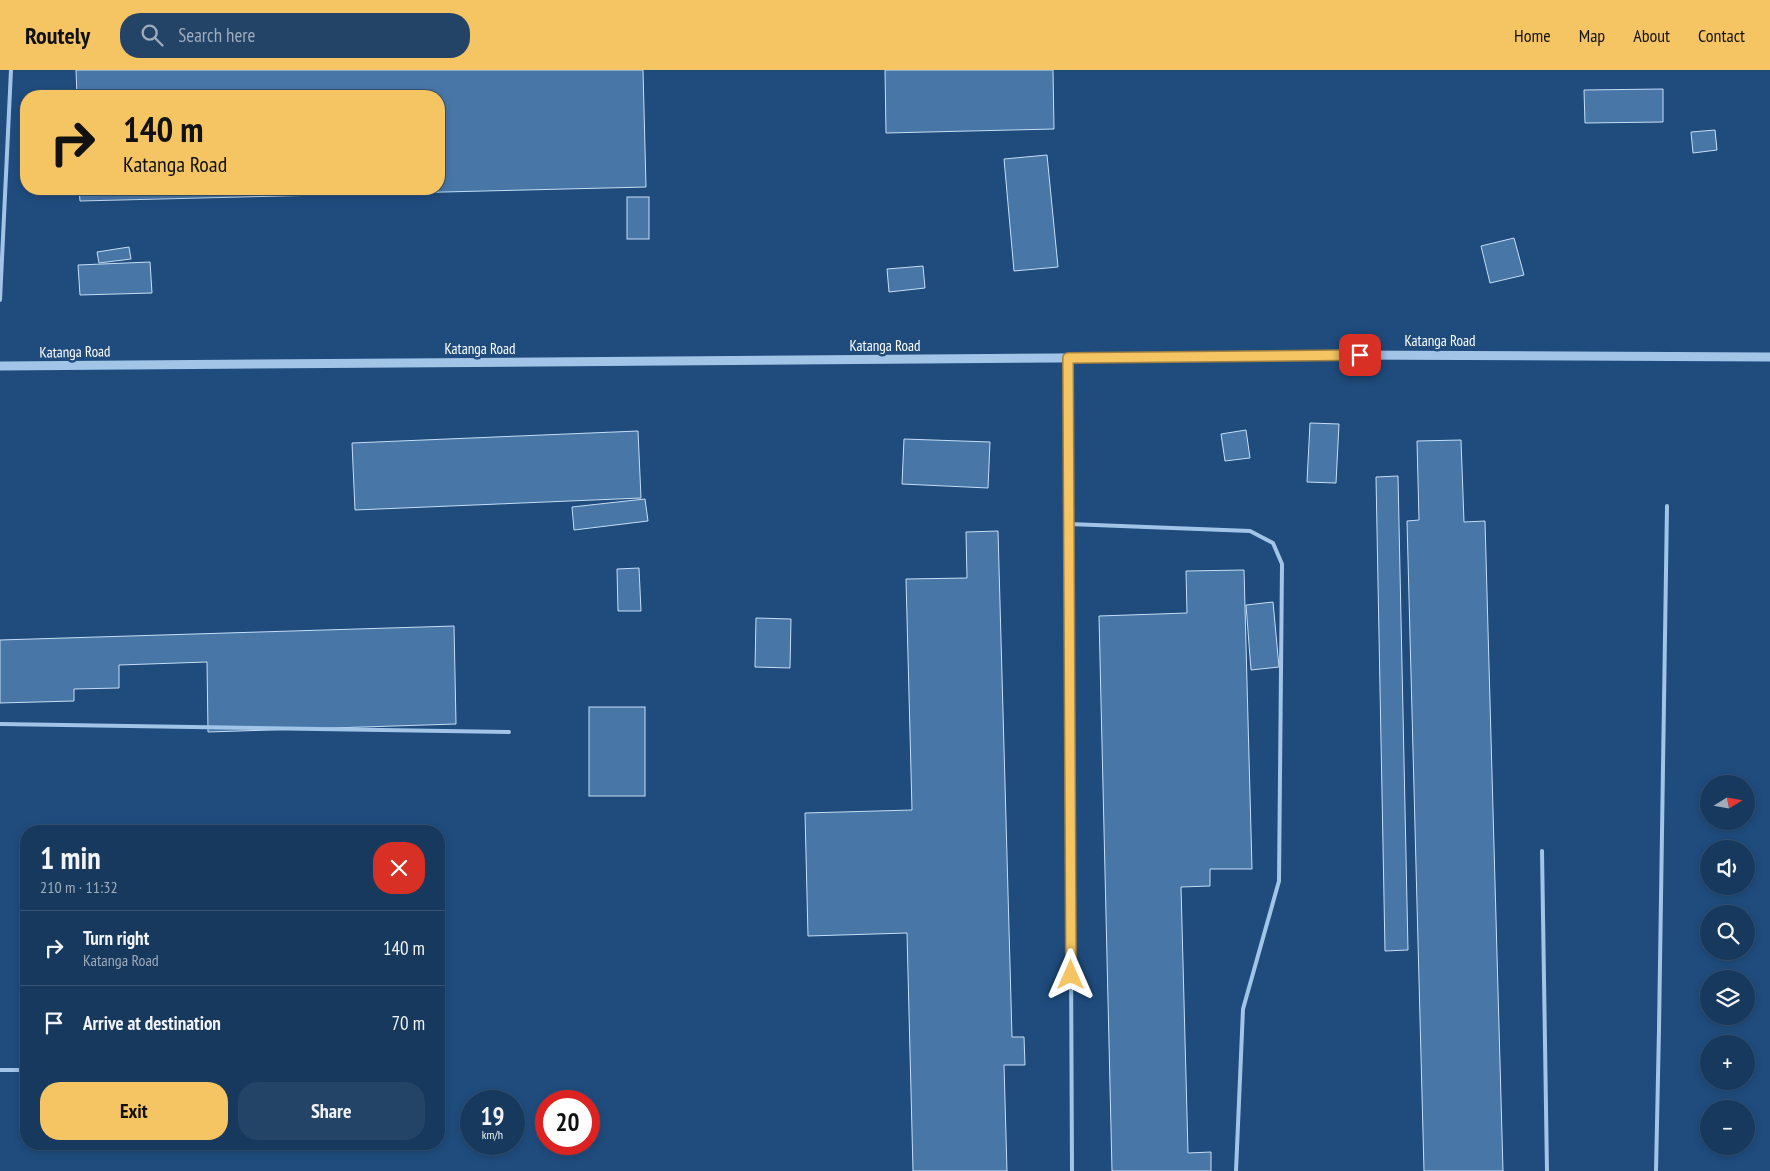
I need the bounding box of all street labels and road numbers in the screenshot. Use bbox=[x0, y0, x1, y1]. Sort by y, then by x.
street label: Katanga Road bbox=[1404, 331, 1476, 350]
street label: Katanga Road bbox=[849, 336, 921, 355]
street label: Katanga Road bbox=[444, 339, 516, 358]
street label: Katanga Road bbox=[39, 341, 111, 362]

